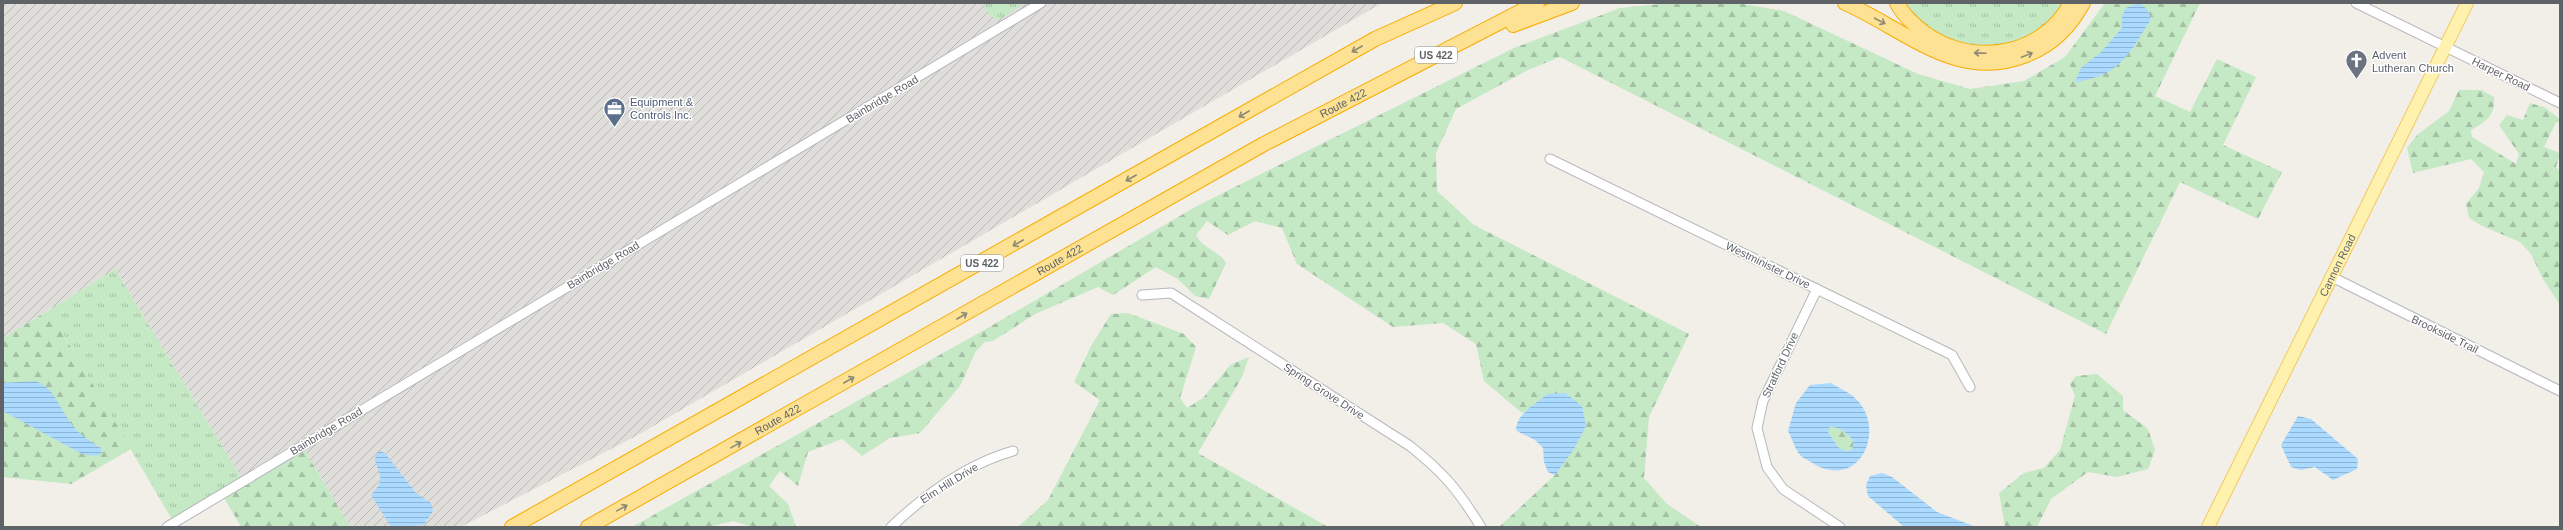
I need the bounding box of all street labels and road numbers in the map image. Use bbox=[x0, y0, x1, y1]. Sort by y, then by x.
road number: US 422 bbox=[1415, 47, 1457, 63]
street label: Harper Road bbox=[2470, 55, 2532, 93]
street label: Bainbridge Road bbox=[844, 73, 920, 125]
street label: Route 422 bbox=[1318, 86, 1368, 120]
street label: Cannon Road bbox=[2317, 232, 2358, 298]
street label: Bainbridge Road bbox=[565, 239, 641, 291]
street label: Westminister Drive bbox=[1724, 239, 1812, 291]
street label: Route 422 bbox=[1035, 242, 1085, 278]
road number: US 422 bbox=[961, 255, 1003, 271]
street label: Brookside Trail bbox=[2410, 313, 2480, 355]
street label: Stratford Drive bbox=[1760, 330, 1800, 400]
street label: Spring Grove Drive bbox=[1282, 360, 1366, 422]
street label: Route 422 bbox=[753, 402, 803, 437]
street label: Bainbridge Road bbox=[288, 405, 364, 457]
street label: Elm Hill Drive bbox=[918, 460, 980, 506]

